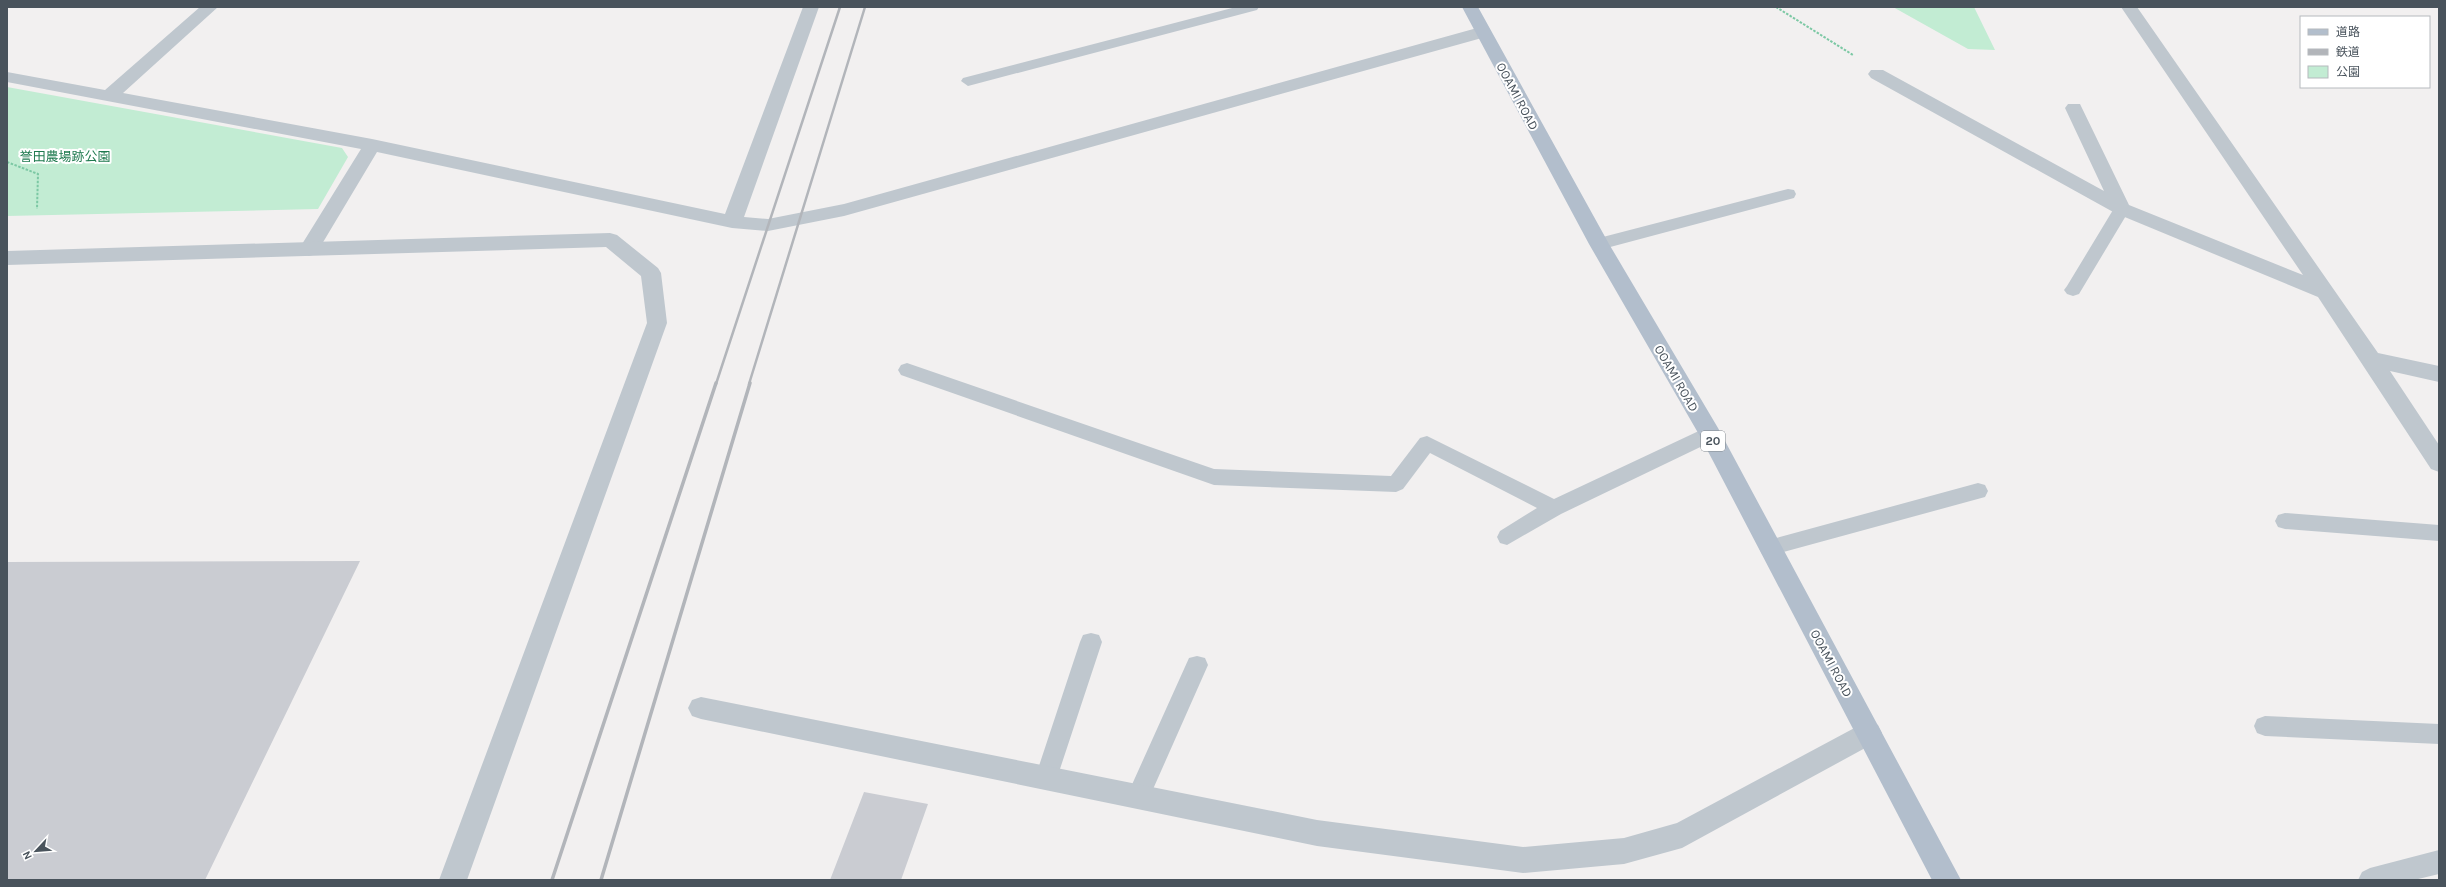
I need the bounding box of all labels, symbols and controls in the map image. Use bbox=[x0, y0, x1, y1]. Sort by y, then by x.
legend bbox=[2300, 16, 2430, 88]
text: 道路 bbox=[2336, 25, 2360, 39]
text: 鉄道 bbox=[2336, 45, 2360, 59]
street label: OOAMI ROAD bbox=[1493, 60, 1542, 133]
text: 公園 bbox=[2336, 65, 2360, 79]
park label: 誉田農場跡公園 bbox=[19, 149, 111, 164]
street label: OOAMI ROAD bbox=[1651, 342, 1702, 414]
road number: 20 bbox=[1701, 431, 1725, 451]
street label: OOAMI ROAD bbox=[1807, 627, 1856, 700]
north arrow bbox=[16, 831, 56, 871]
text: N bbox=[20, 849, 35, 862]

